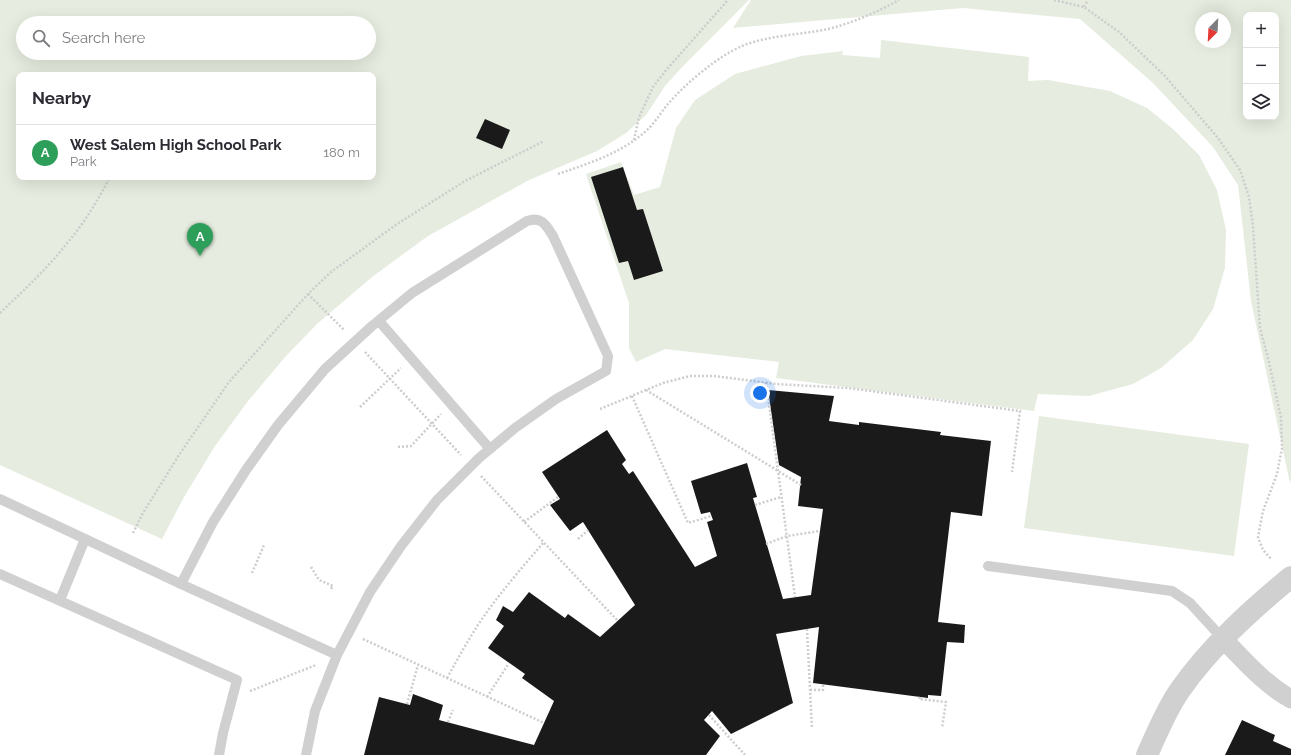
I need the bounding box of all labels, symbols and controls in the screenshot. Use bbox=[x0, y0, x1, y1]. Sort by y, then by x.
north arrow bbox=[1195, 12, 1231, 48]
map controls bbox=[1243, 12, 1279, 120]
button: + bbox=[1243, 12, 1279, 48]
search box bbox=[16, 16, 376, 60]
icon: search bbox=[30, 27, 52, 49]
text: Search here bbox=[62, 29, 145, 47]
button: − bbox=[1243, 48, 1279, 84]
button: layers bbox=[1243, 84, 1279, 120]
text: Nearby bbox=[32, 88, 91, 108]
text: West Salem High School Park bbox=[70, 136, 282, 154]
text: A bbox=[41, 145, 49, 160]
text: 180 m bbox=[324, 145, 360, 160]
text: Park bbox=[70, 154, 97, 169]
pin: A bbox=[187, 223, 213, 256]
your location bbox=[750, 383, 770, 403]

